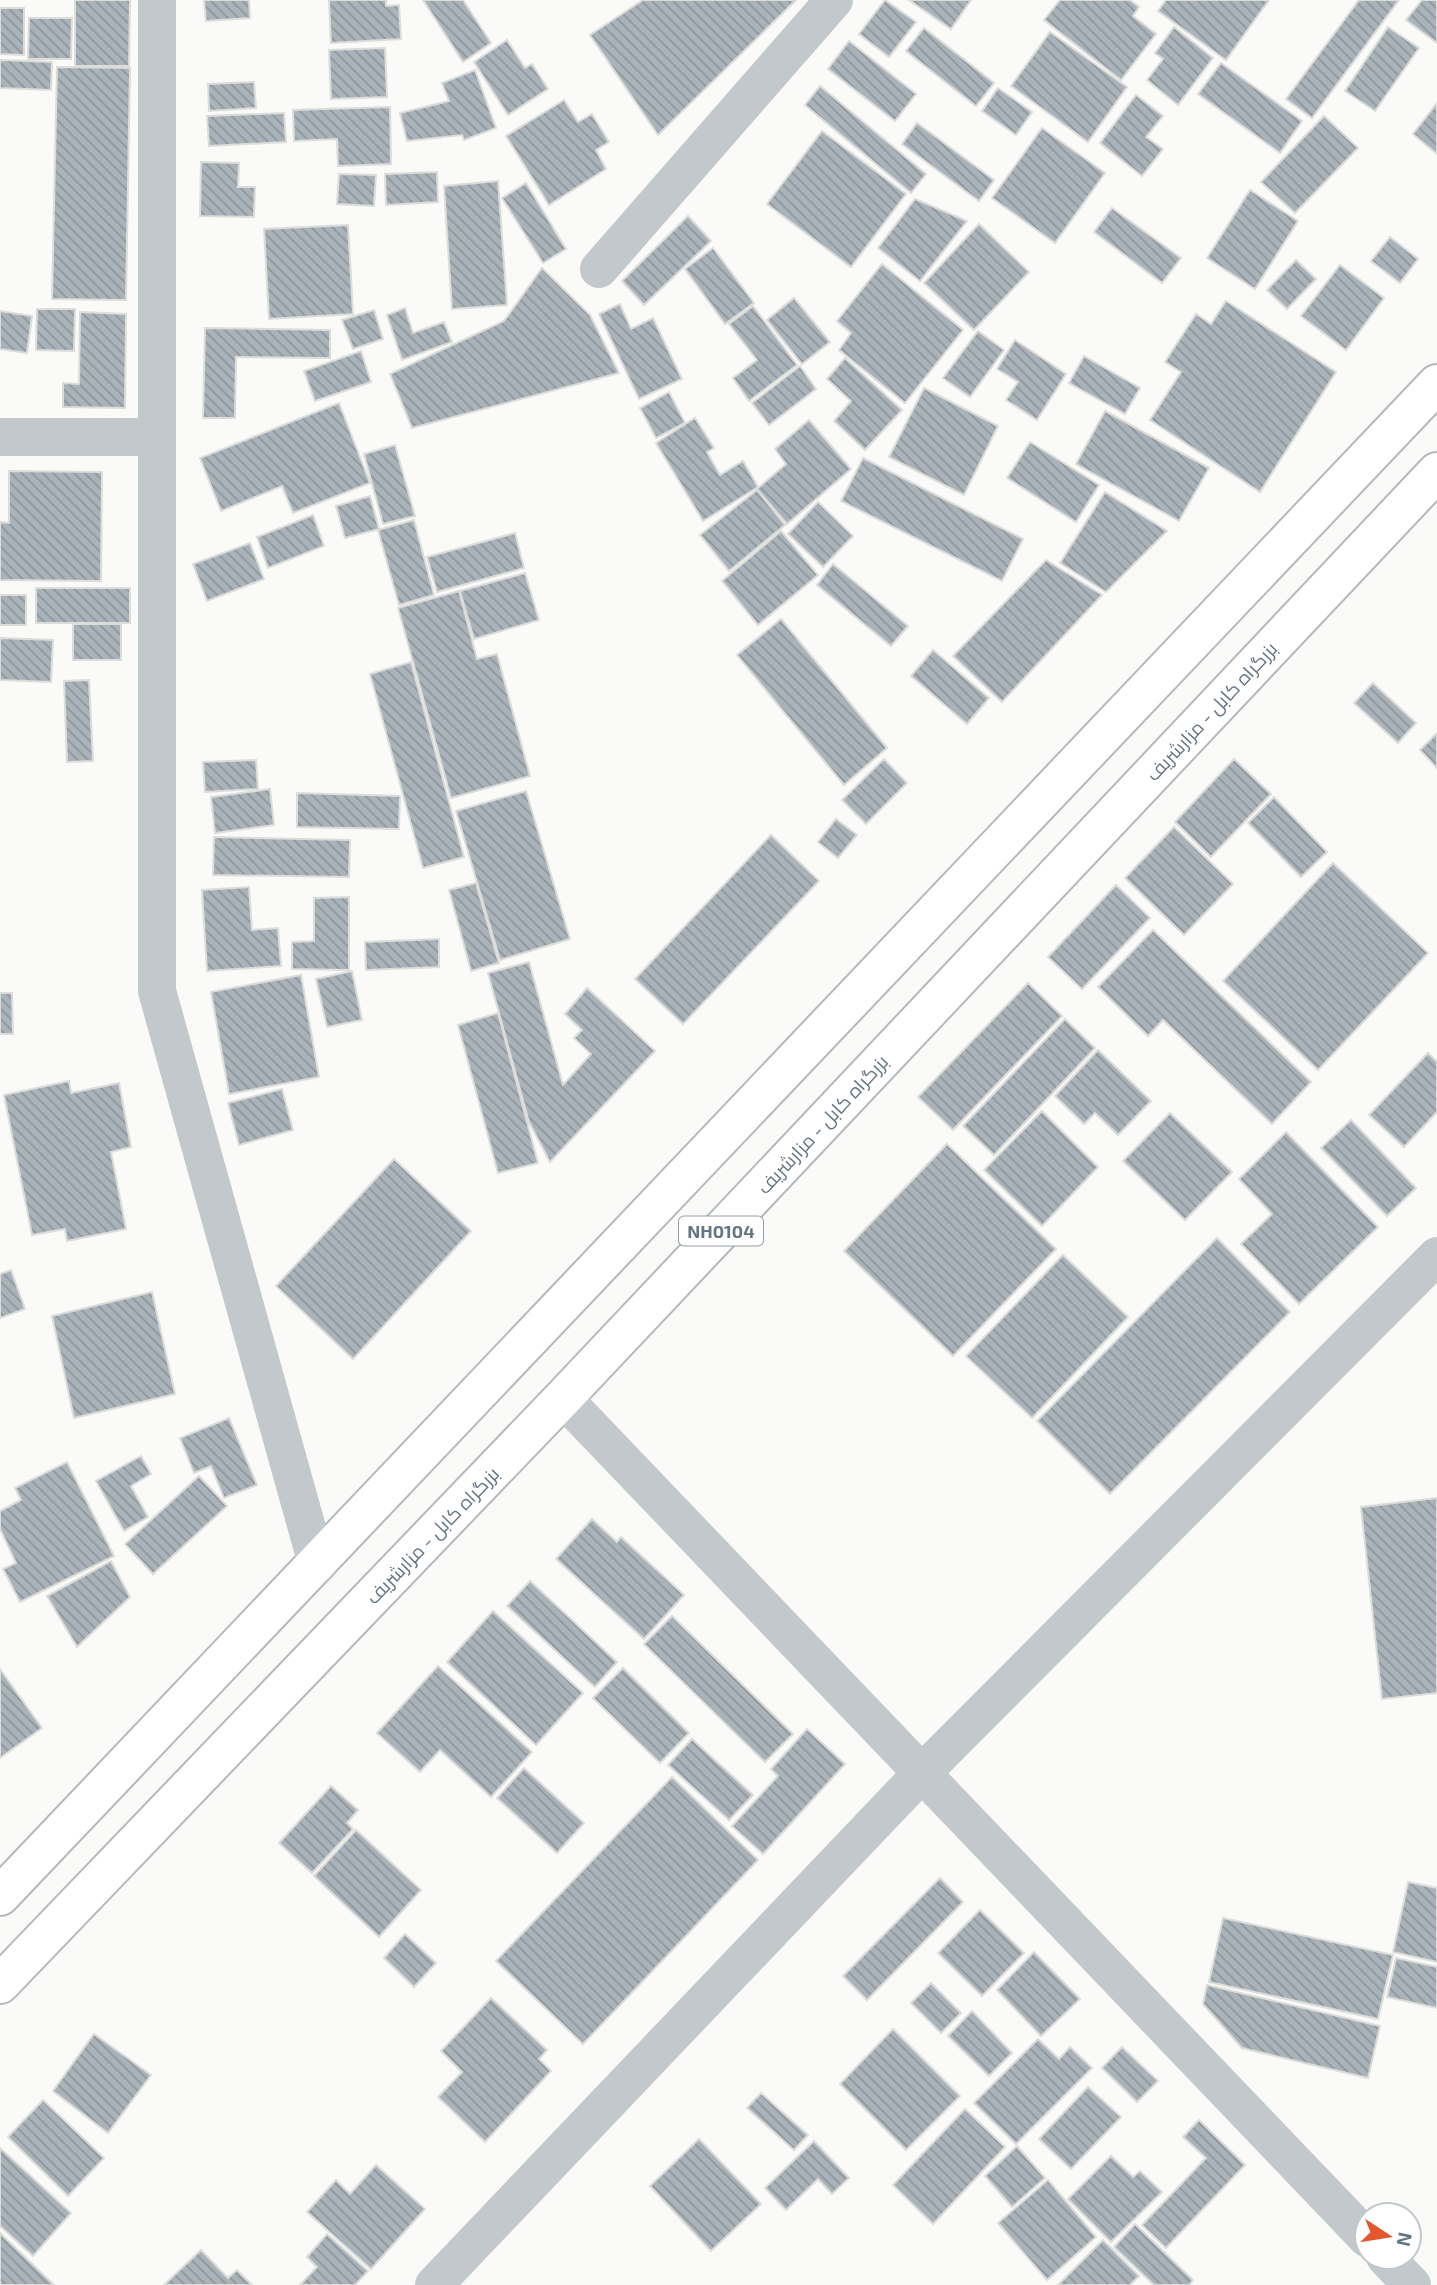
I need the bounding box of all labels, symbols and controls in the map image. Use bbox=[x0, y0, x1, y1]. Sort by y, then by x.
street label: بزرگراه کابل - مزارشریف bbox=[1141, 637, 1282, 786]
street label: بزرگراه کابل - مزارشریف bbox=[752, 1050, 893, 1199]
road number: NH0104 bbox=[679, 1216, 763, 1246]
street label: بزرگراه کابل - مزارشریف bbox=[361, 1462, 504, 1609]
north arrow bbox=[1353, 2201, 1423, 2271]
text: N bbox=[1392, 2231, 1418, 2249]

